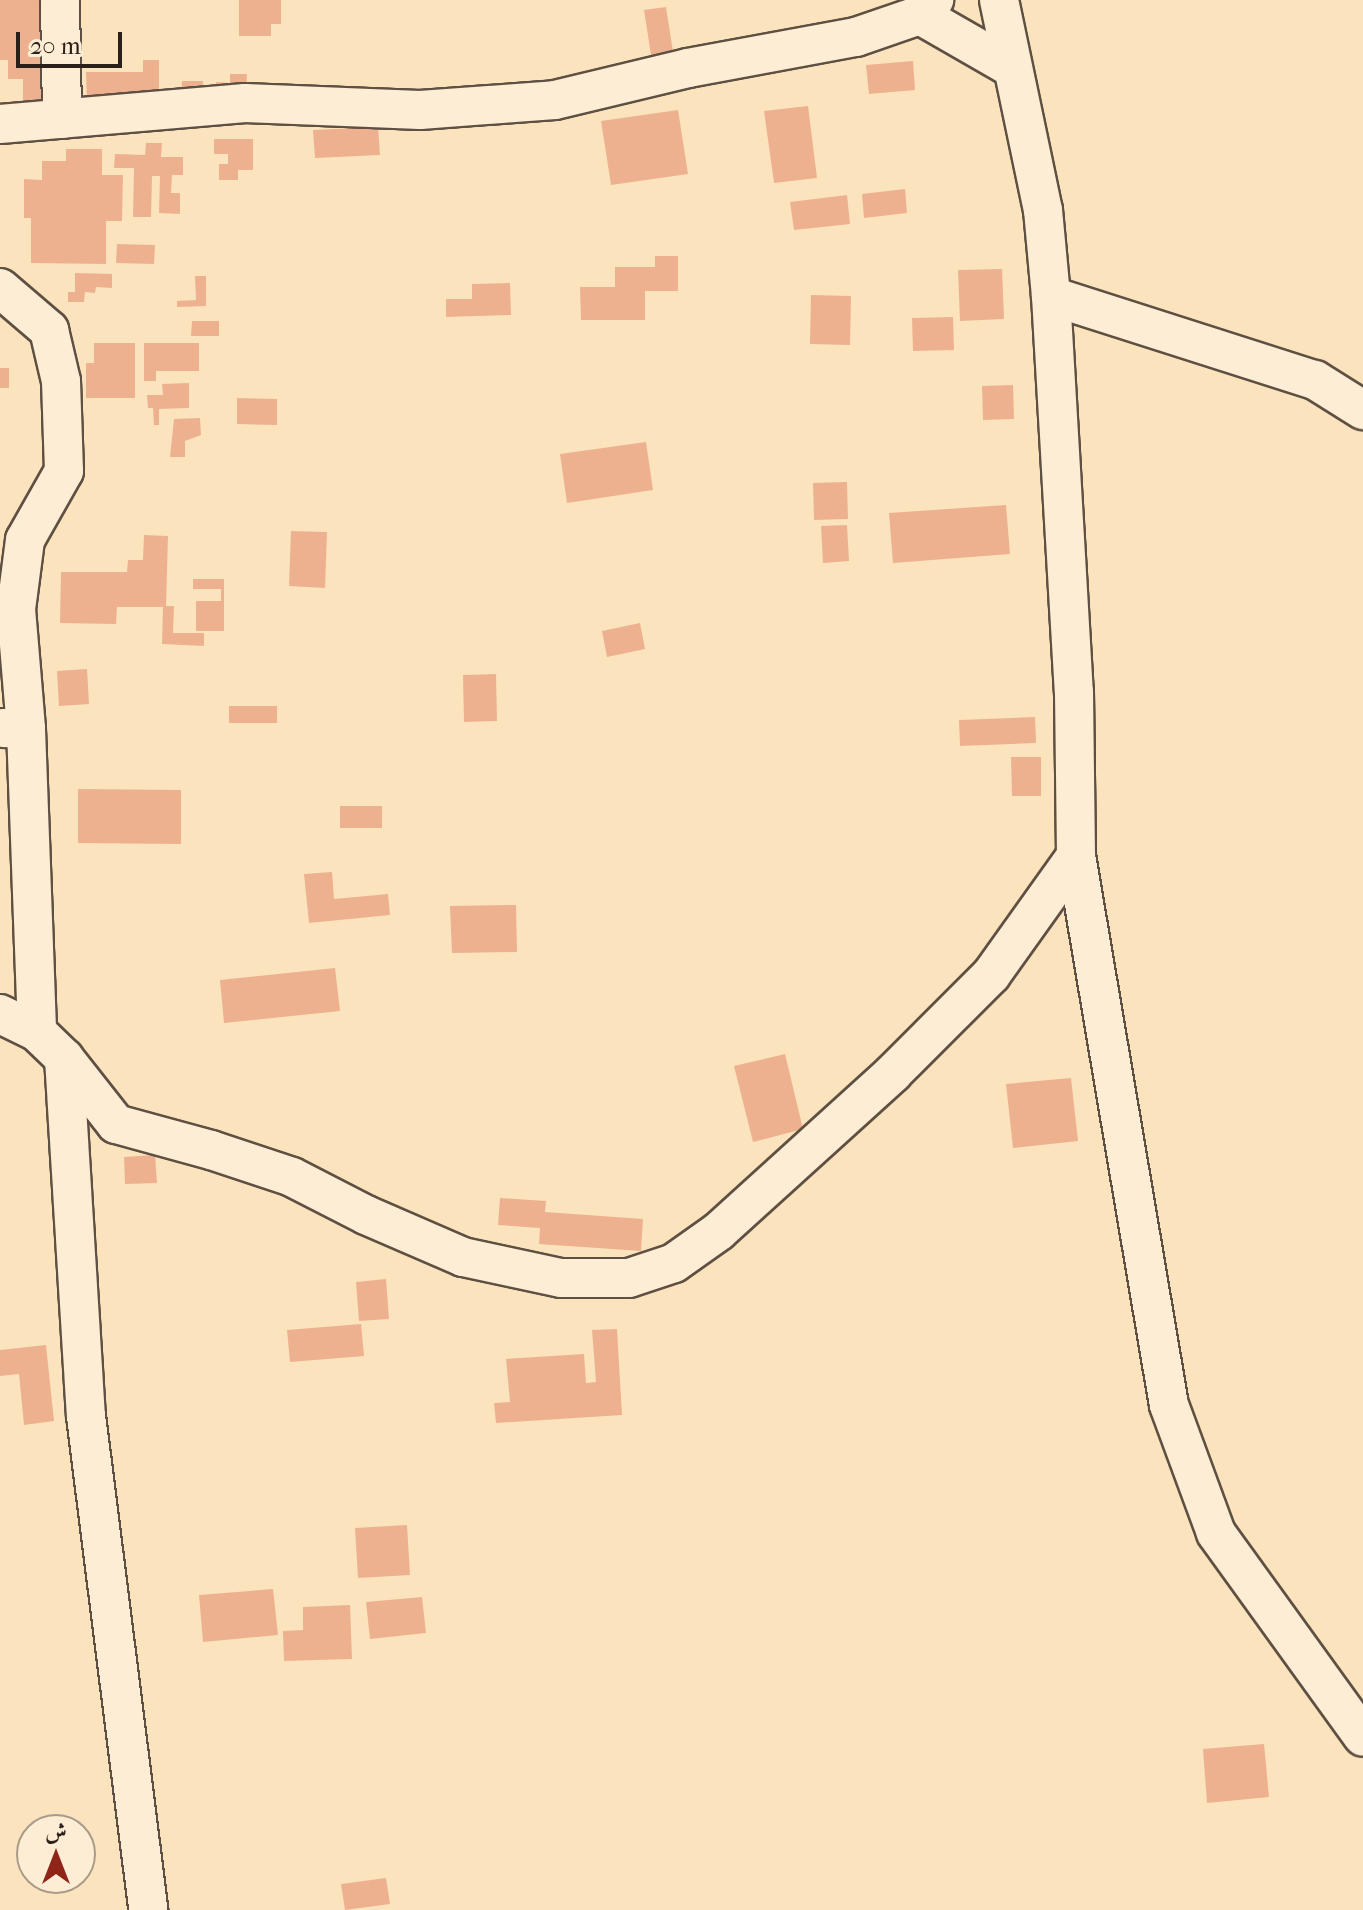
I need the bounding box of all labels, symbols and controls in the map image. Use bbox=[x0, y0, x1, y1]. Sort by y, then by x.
scale bar bbox=[20, 16, 126, 66]
text: 20 m bbox=[30, 32, 81, 60]
north arrow bbox=[16, 1814, 96, 1894]
text: ش bbox=[45, 1819, 67, 1845]

